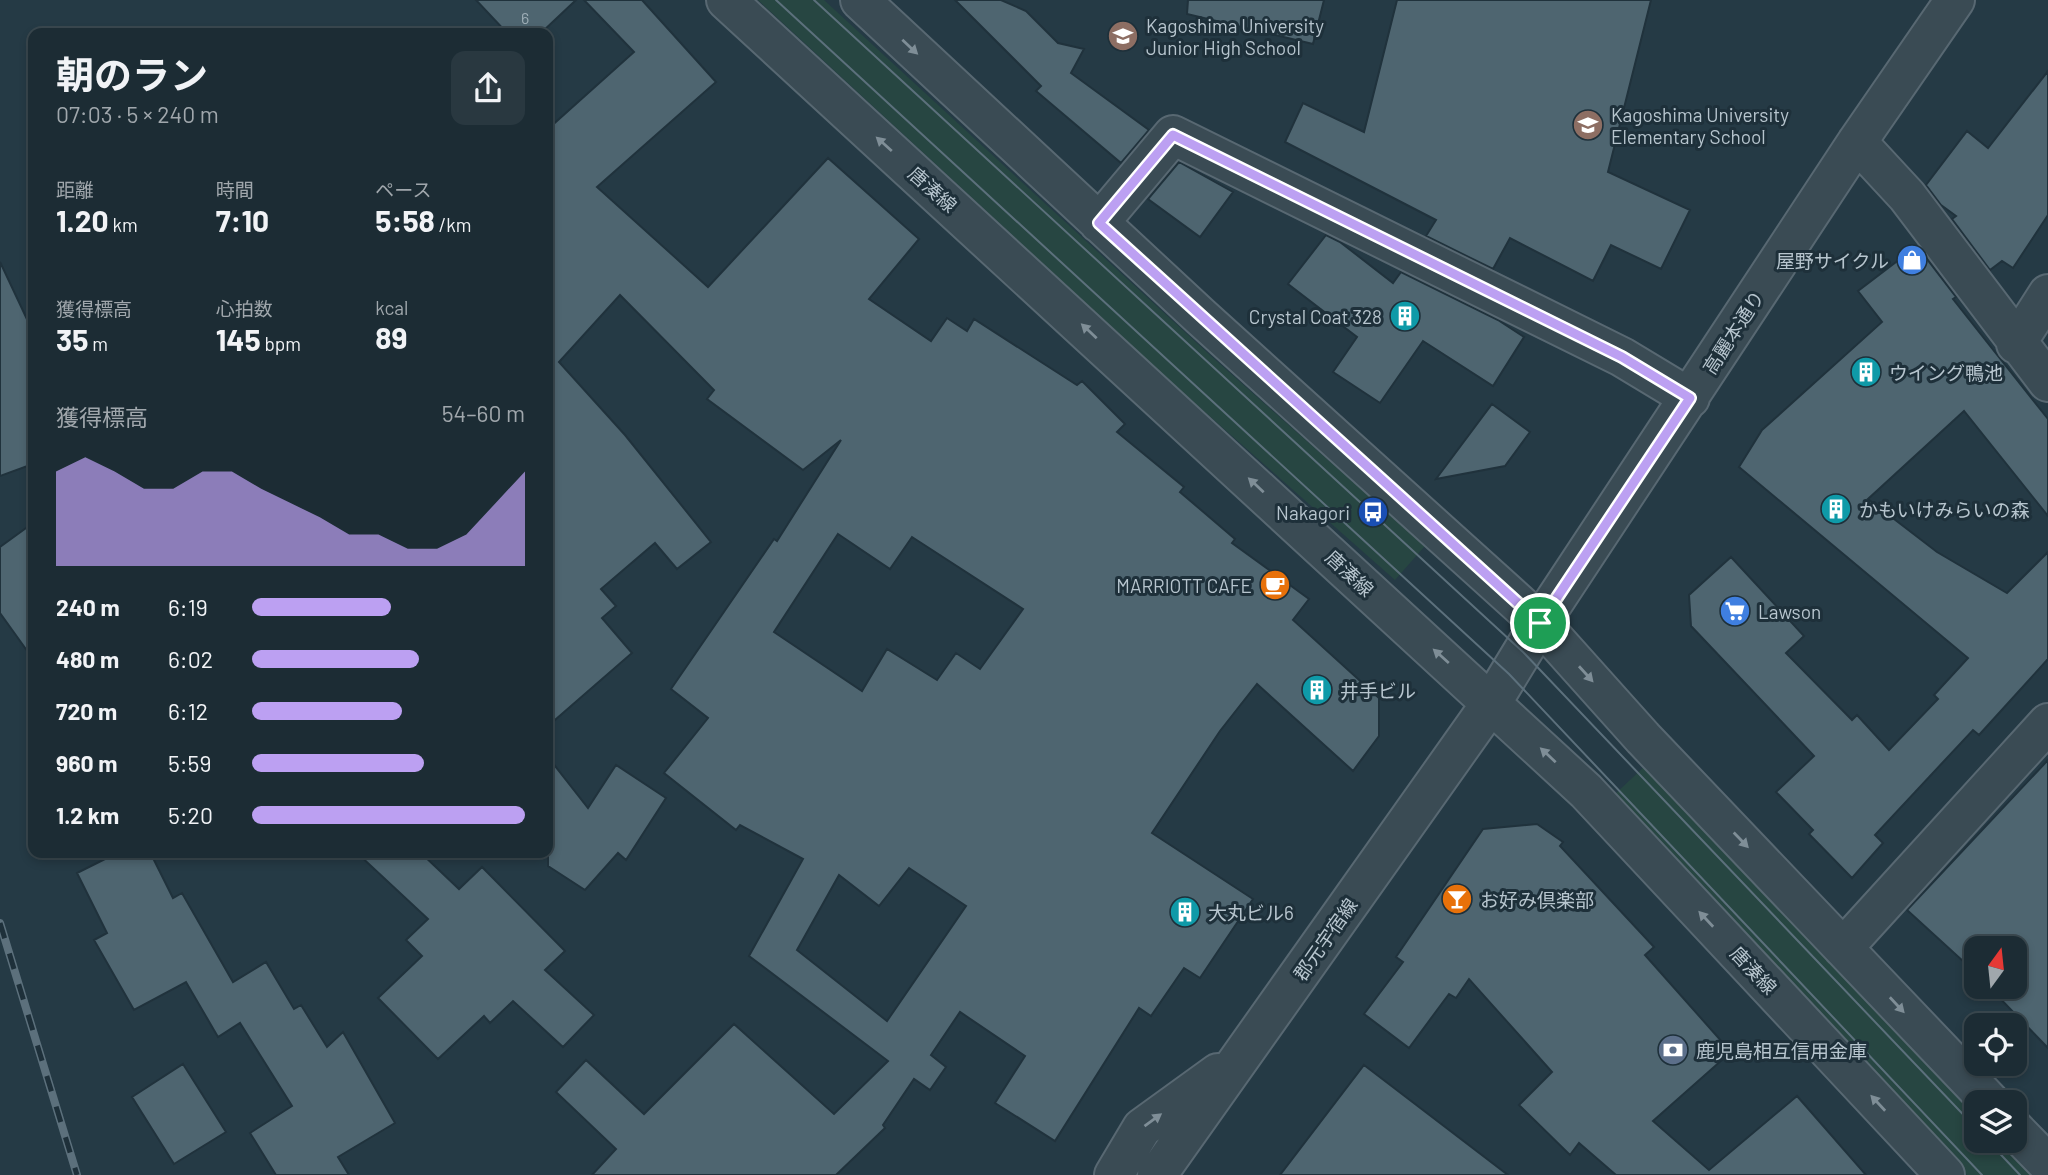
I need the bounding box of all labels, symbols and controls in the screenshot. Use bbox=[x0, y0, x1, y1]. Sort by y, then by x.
house number: 6 bbox=[521, 8, 529, 27]
place label: Kagoshima University Junior High School bbox=[1146, 14, 1324, 59]
school or university icon: Kagoshima University Junior High School bbox=[1106, 19, 1140, 53]
one-way arrow bbox=[901, 38, 918, 54]
text: 朝のラン bbox=[56, 51, 208, 97]
button: share bbox=[451, 51, 525, 125]
text: 07:03 · 5 × 240 m bbox=[56, 100, 219, 128]
place label: Kagoshima University Elementary School bbox=[1611, 103, 1789, 148]
school or university icon: Kagoshima University Elementary School bbox=[1571, 108, 1605, 142]
one-way arrow bbox=[875, 136, 893, 152]
street label: 唐湊線 bbox=[904, 161, 962, 217]
text: 距離 bbox=[56, 178, 94, 201]
text: 時間 bbox=[216, 178, 254, 201]
text: ペース bbox=[375, 178, 431, 201]
text: 1.20 bbox=[56, 202, 109, 238]
text: 7:10 bbox=[216, 202, 269, 238]
text: 5:58 bbox=[375, 202, 435, 238]
text: km bbox=[109, 213, 138, 236]
text: /km bbox=[435, 213, 471, 236]
shop icon: 屋野サイクル bbox=[1895, 243, 1929, 277]
place label: 屋野サイクル bbox=[1776, 249, 1889, 272]
street label: 高麗本通り bbox=[1697, 286, 1769, 378]
text: kcal bbox=[375, 296, 408, 319]
text: 獲得標高 bbox=[56, 297, 132, 320]
text: 心拍数 bbox=[216, 297, 273, 320]
building icon: Crystal Coat 328 bbox=[1388, 299, 1422, 333]
place label: Crystal Coat 328 bbox=[1249, 305, 1382, 328]
text: 89 bbox=[375, 319, 408, 355]
text: 35 bbox=[56, 321, 88, 357]
text: 145 bbox=[216, 321, 261, 357]
one-way arrow bbox=[1081, 323, 1098, 339]
text: m bbox=[88, 332, 108, 355]
text: bpm bbox=[261, 332, 301, 355]
building icon: ウイング鴨池 bbox=[1849, 355, 1883, 389]
place label: ウイング鴨池 bbox=[1889, 361, 2003, 384]
text: 54–60 m bbox=[442, 399, 525, 427]
text: 獲得標高 bbox=[56, 403, 148, 431]
one-way arrow bbox=[1248, 478, 1265, 494]
building icon: かもいけみらいの森 bbox=[1819, 492, 1853, 526]
bus stop icon: Nakagori bbox=[1356, 495, 1390, 529]
place label: かもいけみらいの森 bbox=[1859, 498, 2030, 521]
place label: Nakagori bbox=[1276, 501, 1350, 524]
street label: 唐湊線 bbox=[1321, 545, 1379, 601]
cafe icon: MARRIOTT CAFE bbox=[1258, 568, 1292, 602]
place label: MARRIOTT CAFE bbox=[1116, 574, 1252, 597]
text: 240 m bbox=[56, 593, 120, 621]
text: 6:19 bbox=[168, 593, 208, 621]
pin bbox=[1510, 593, 1570, 653]
supermarket icon: Lawson bbox=[1718, 594, 1752, 628]
place label: Lawson bbox=[1758, 600, 1821, 623]
icon: arrive bbox=[1521, 604, 1559, 642]
text: 480 m bbox=[56, 645, 119, 673]
text: 6:02 bbox=[168, 645, 213, 673]
one-way arrow bbox=[1432, 648, 1450, 664]
one-way arrow bbox=[1577, 665, 1593, 682]
building icon: 井手ビル bbox=[1300, 673, 1334, 707]
place label: 井手ビル bbox=[1340, 679, 1416, 702]
text: 720 m bbox=[56, 697, 117, 725]
text: 6:12 bbox=[168, 697, 208, 725]
one-way arrow bbox=[1540, 747, 1557, 763]
text: 960 m bbox=[56, 749, 117, 777]
text: 5:59 bbox=[168, 749, 211, 777]
text: 1.2 km bbox=[56, 801, 119, 829]
text: 5:20 bbox=[168, 801, 213, 829]
one-way arrow bbox=[1732, 831, 1748, 848]
bar icon: お好み倶楽部 bbox=[1440, 882, 1474, 916]
place label: お好み倶楽部 bbox=[1480, 888, 1594, 911]
street label: 郡元宇宿線 bbox=[1288, 893, 1362, 985]
building icon: 大丸ビル6 bbox=[1168, 895, 1202, 929]
place label: 大丸ビル6 bbox=[1208, 901, 1294, 924]
one-way arrow bbox=[1698, 910, 1714, 928]
north arrow bbox=[1964, 936, 2026, 999]
map controls bbox=[1964, 936, 2027, 1153]
street label: 唐湊線 bbox=[1726, 941, 1782, 999]
one-way arrow bbox=[1889, 996, 1905, 1013]
button: locate bbox=[1964, 1013, 2027, 1076]
bank icon: 鹿児島相互信用金庫 bbox=[1656, 1033, 1690, 1067]
place label: 鹿児島相互信用金庫 bbox=[1696, 1039, 1867, 1062]
button: layers bbox=[1964, 1090, 2027, 1153]
one-way arrow bbox=[1870, 1094, 1886, 1112]
one-way arrow bbox=[1144, 1113, 1162, 1127]

